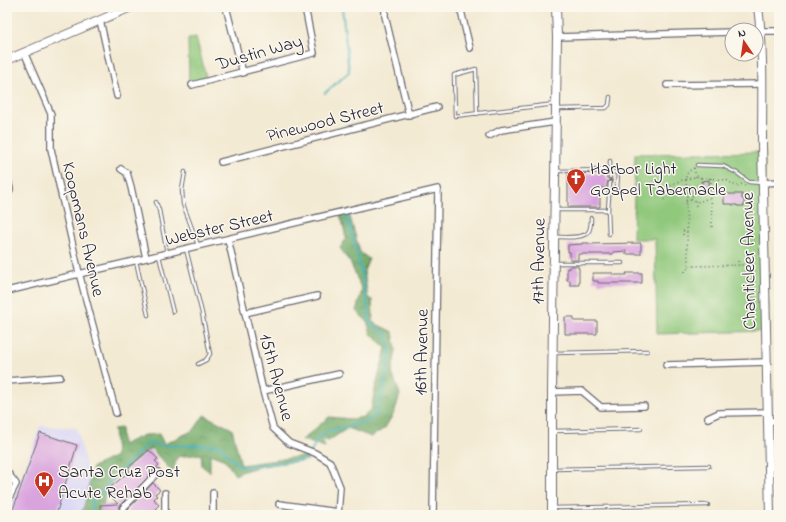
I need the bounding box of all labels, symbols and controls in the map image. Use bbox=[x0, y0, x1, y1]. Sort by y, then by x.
north arrow bbox=[724, 22, 764, 62]
text: N bbox=[737, 25, 747, 42]
street label: Dustin Way bbox=[212, 29, 306, 79]
street label: Pinewood Street bbox=[264, 96, 387, 150]
place label: Harbor Light Gospel Tabernacle bbox=[590, 157, 727, 204]
street label: Koopmans Avenue bbox=[54, 160, 110, 300]
church icon: Harbor Light Gospel Tabernacle bbox=[565, 167, 587, 195]
street label: Chanticleer Avenue bbox=[736, 191, 764, 330]
street label: Webster Street bbox=[163, 204, 276, 254]
street label: 17th Avenue bbox=[526, 217, 554, 304]
street label: 16th Avenue bbox=[409, 308, 437, 396]
street label: 15th Avenue bbox=[251, 331, 299, 425]
place label: Santa Cruz Post Acute Rehab bbox=[58, 460, 180, 507]
hospital icon: Santa Cruz Post Acute Rehab bbox=[33, 470, 55, 498]

